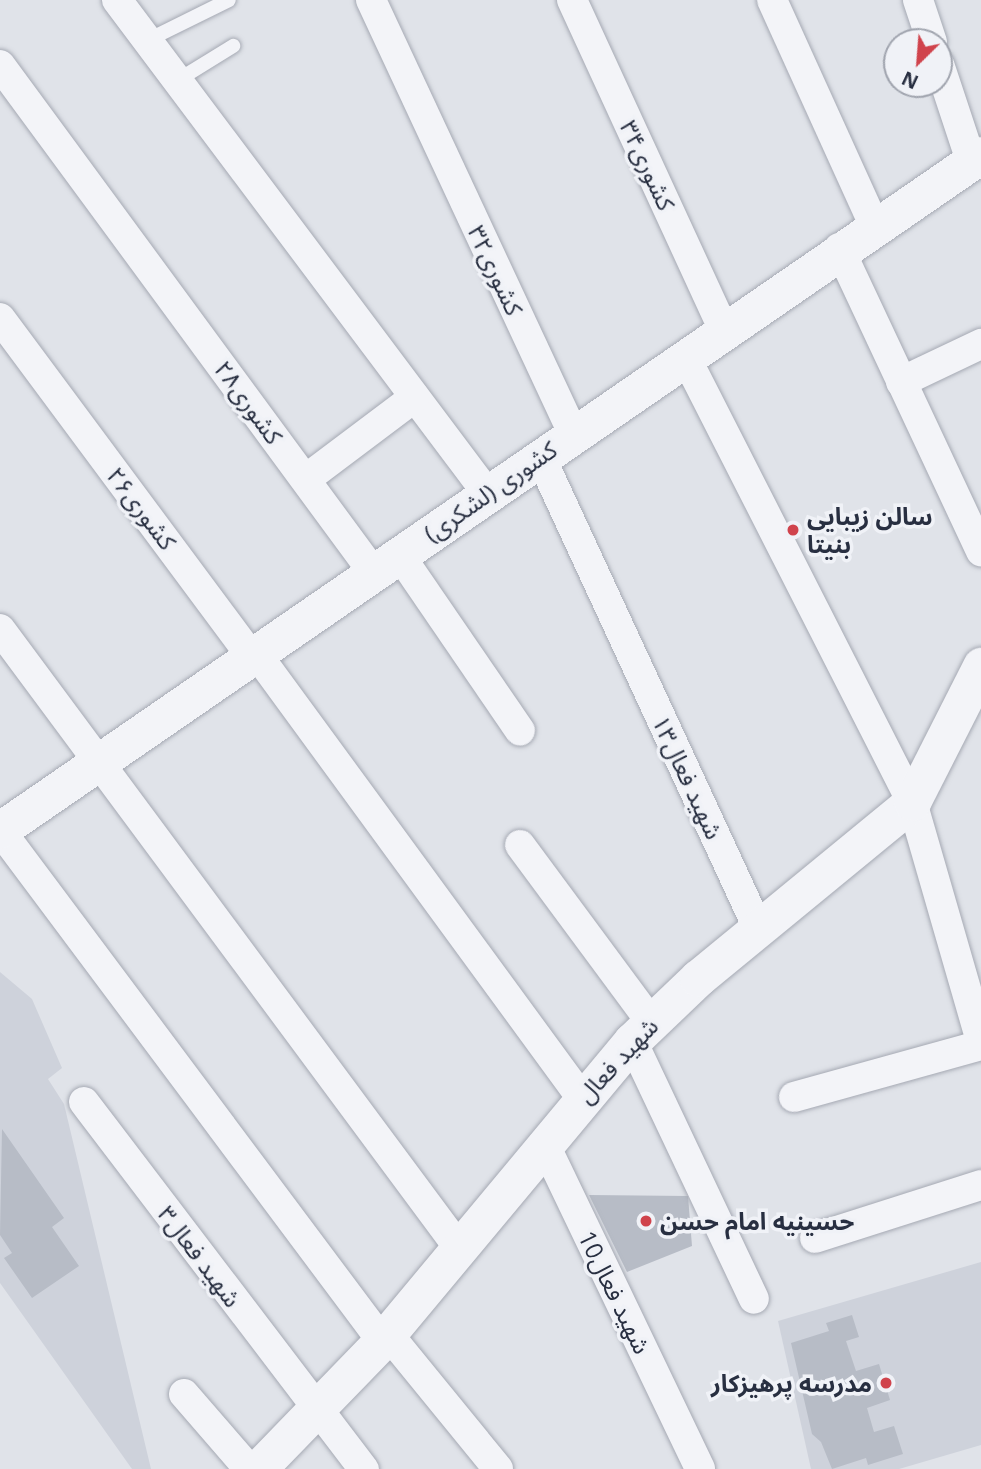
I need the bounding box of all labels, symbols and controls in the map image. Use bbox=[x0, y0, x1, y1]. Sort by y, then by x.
north arrow bbox=[883, 28, 953, 98]
text: N bbox=[897, 65, 922, 95]
street label: کشوری۳۴ bbox=[615, 115, 681, 215]
street label: کشوری۳۲ bbox=[463, 220, 529, 320]
street label: کشوری۲۸ bbox=[209, 355, 289, 449]
street label: کشوری (لشکری) bbox=[418, 435, 562, 547]
street label: کشوری۲۶ bbox=[102, 461, 182, 555]
place label: سالن زیبایی بنیتا bbox=[807, 502, 932, 558]
marker: سالن زیبایی بنیتا bbox=[785, 522, 801, 538]
street label: شهید فعال۱۳ bbox=[647, 711, 729, 843]
street label: شهید فعال bbox=[570, 1011, 664, 1109]
street label: شهید فعال۳ bbox=[153, 1200, 247, 1312]
place label: حسینیه امام حسن bbox=[660, 1207, 854, 1235]
marker: حسینیه امام حسن bbox=[638, 1213, 654, 1229]
street label: 10شهید فعال bbox=[573, 1226, 657, 1358]
place label: مدرسه پرهیزکار bbox=[711, 1369, 872, 1397]
marker: مدرسه پرهیزکار bbox=[878, 1375, 894, 1391]

